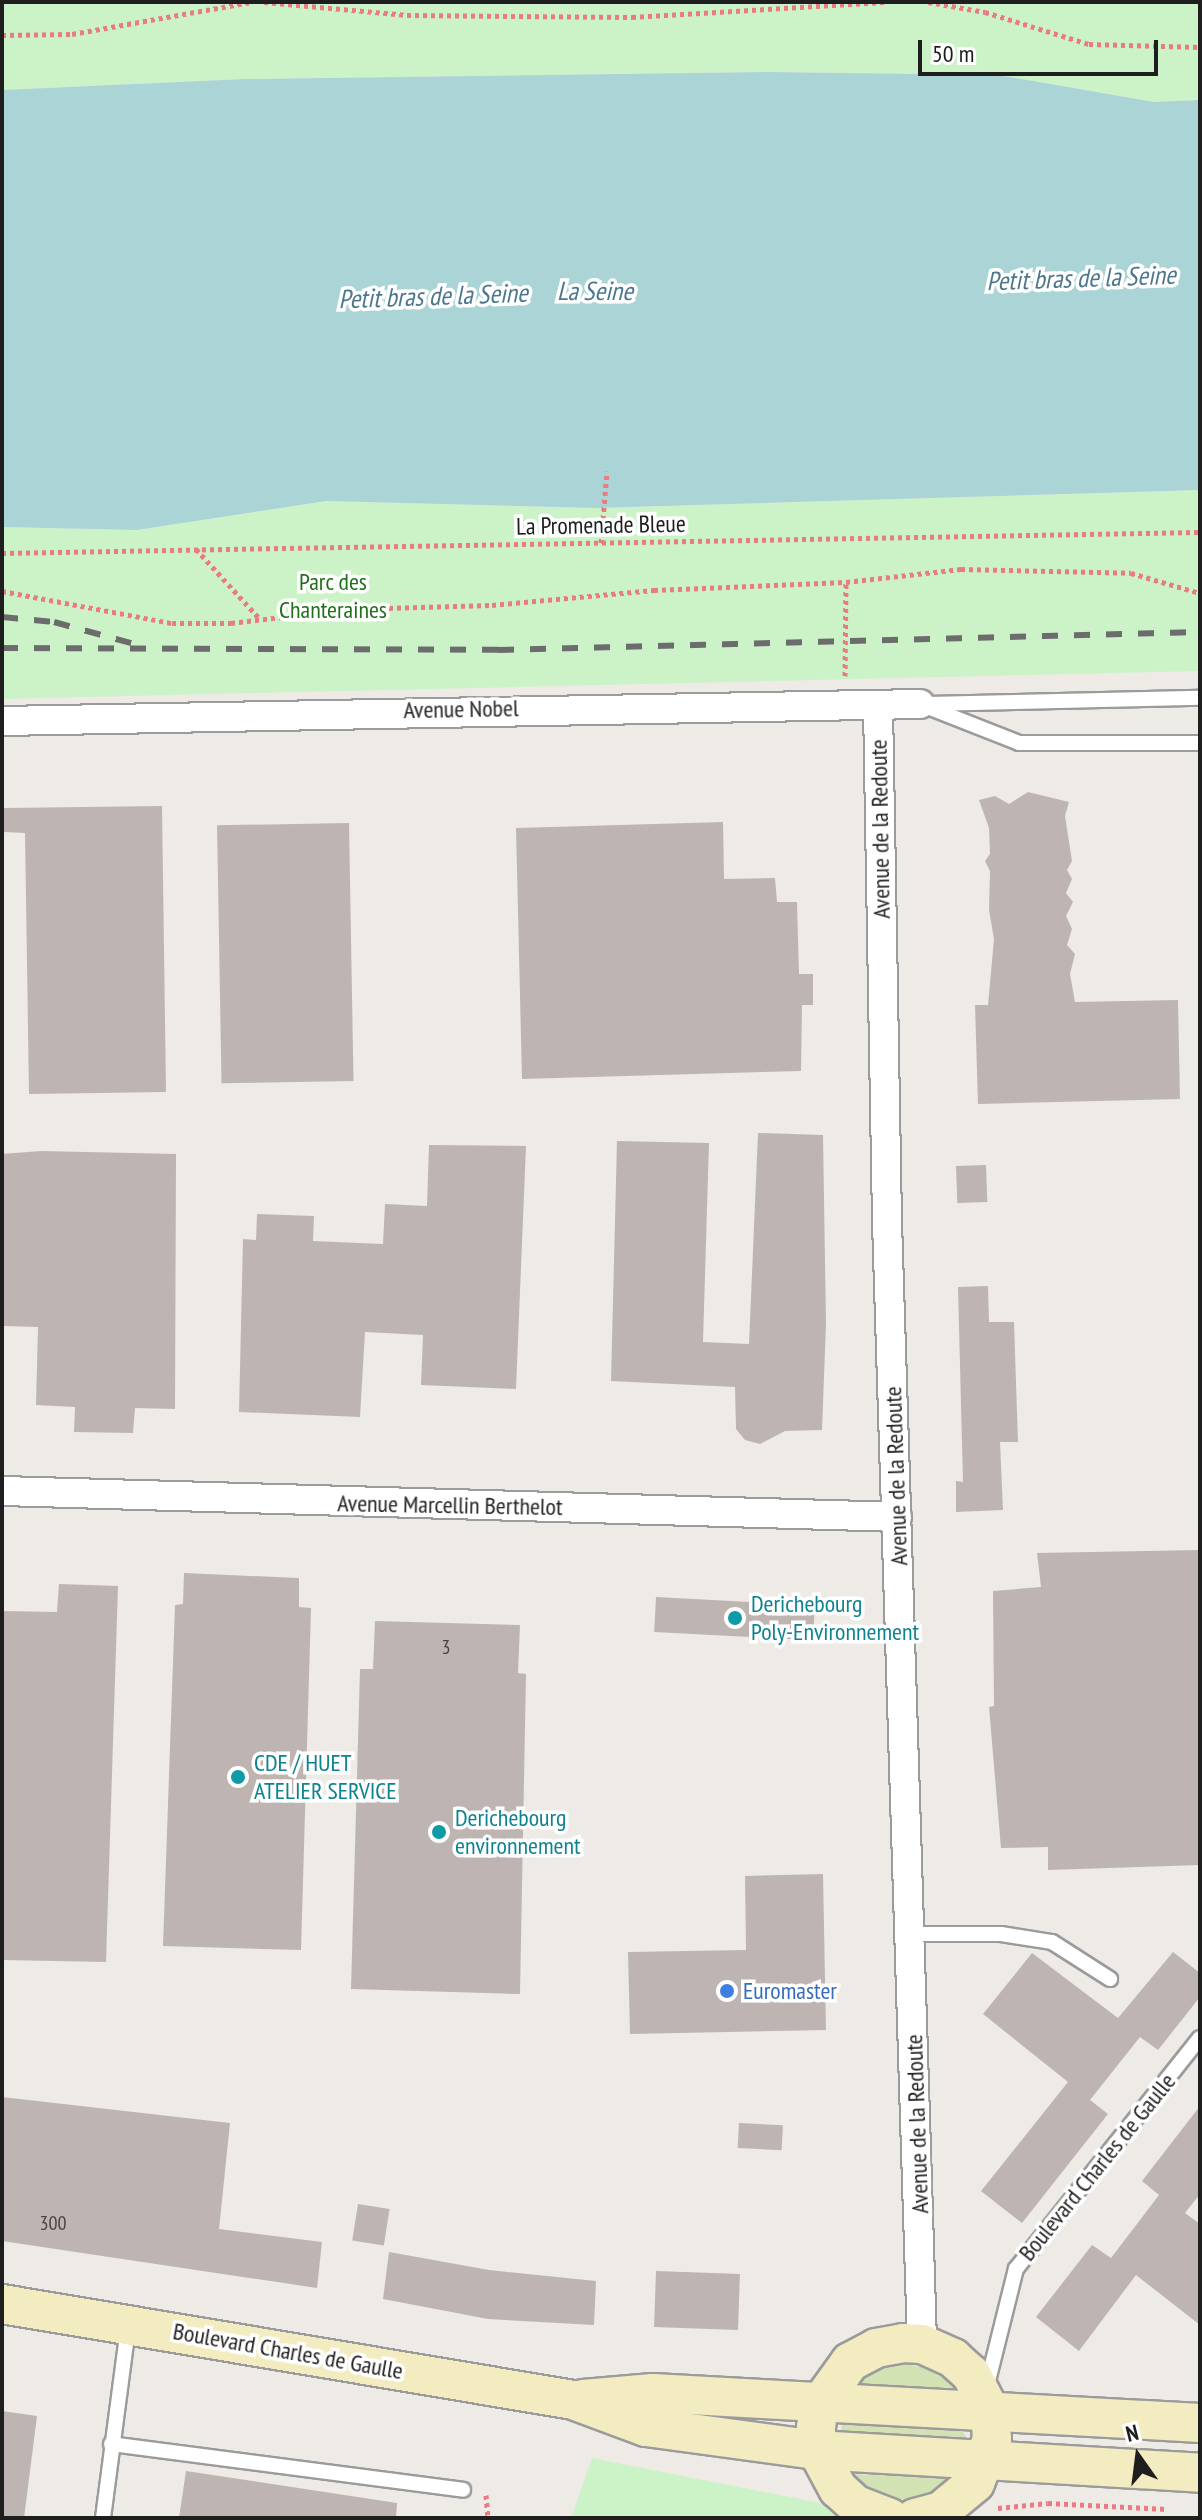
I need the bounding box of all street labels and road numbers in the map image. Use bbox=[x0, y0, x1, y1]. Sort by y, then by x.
street label: La Promenade Bleue bbox=[516, 509, 686, 541]
street label: Avenue Nobel bbox=[403, 694, 519, 724]
street label: Avenue de la Redoute bbox=[864, 739, 896, 919]
street label: Avenue de la Redoute bbox=[878, 1386, 914, 1566]
street label: Avenue Marcellin Berthelot bbox=[337, 1489, 563, 1521]
street label: Avenue de la Redoute bbox=[899, 2034, 935, 2214]
street label: Boulevard Charles de Gaulle bbox=[1013, 2067, 1181, 2267]
street label: Boulevard Charles de Gaulle bbox=[171, 2317, 405, 2385]

